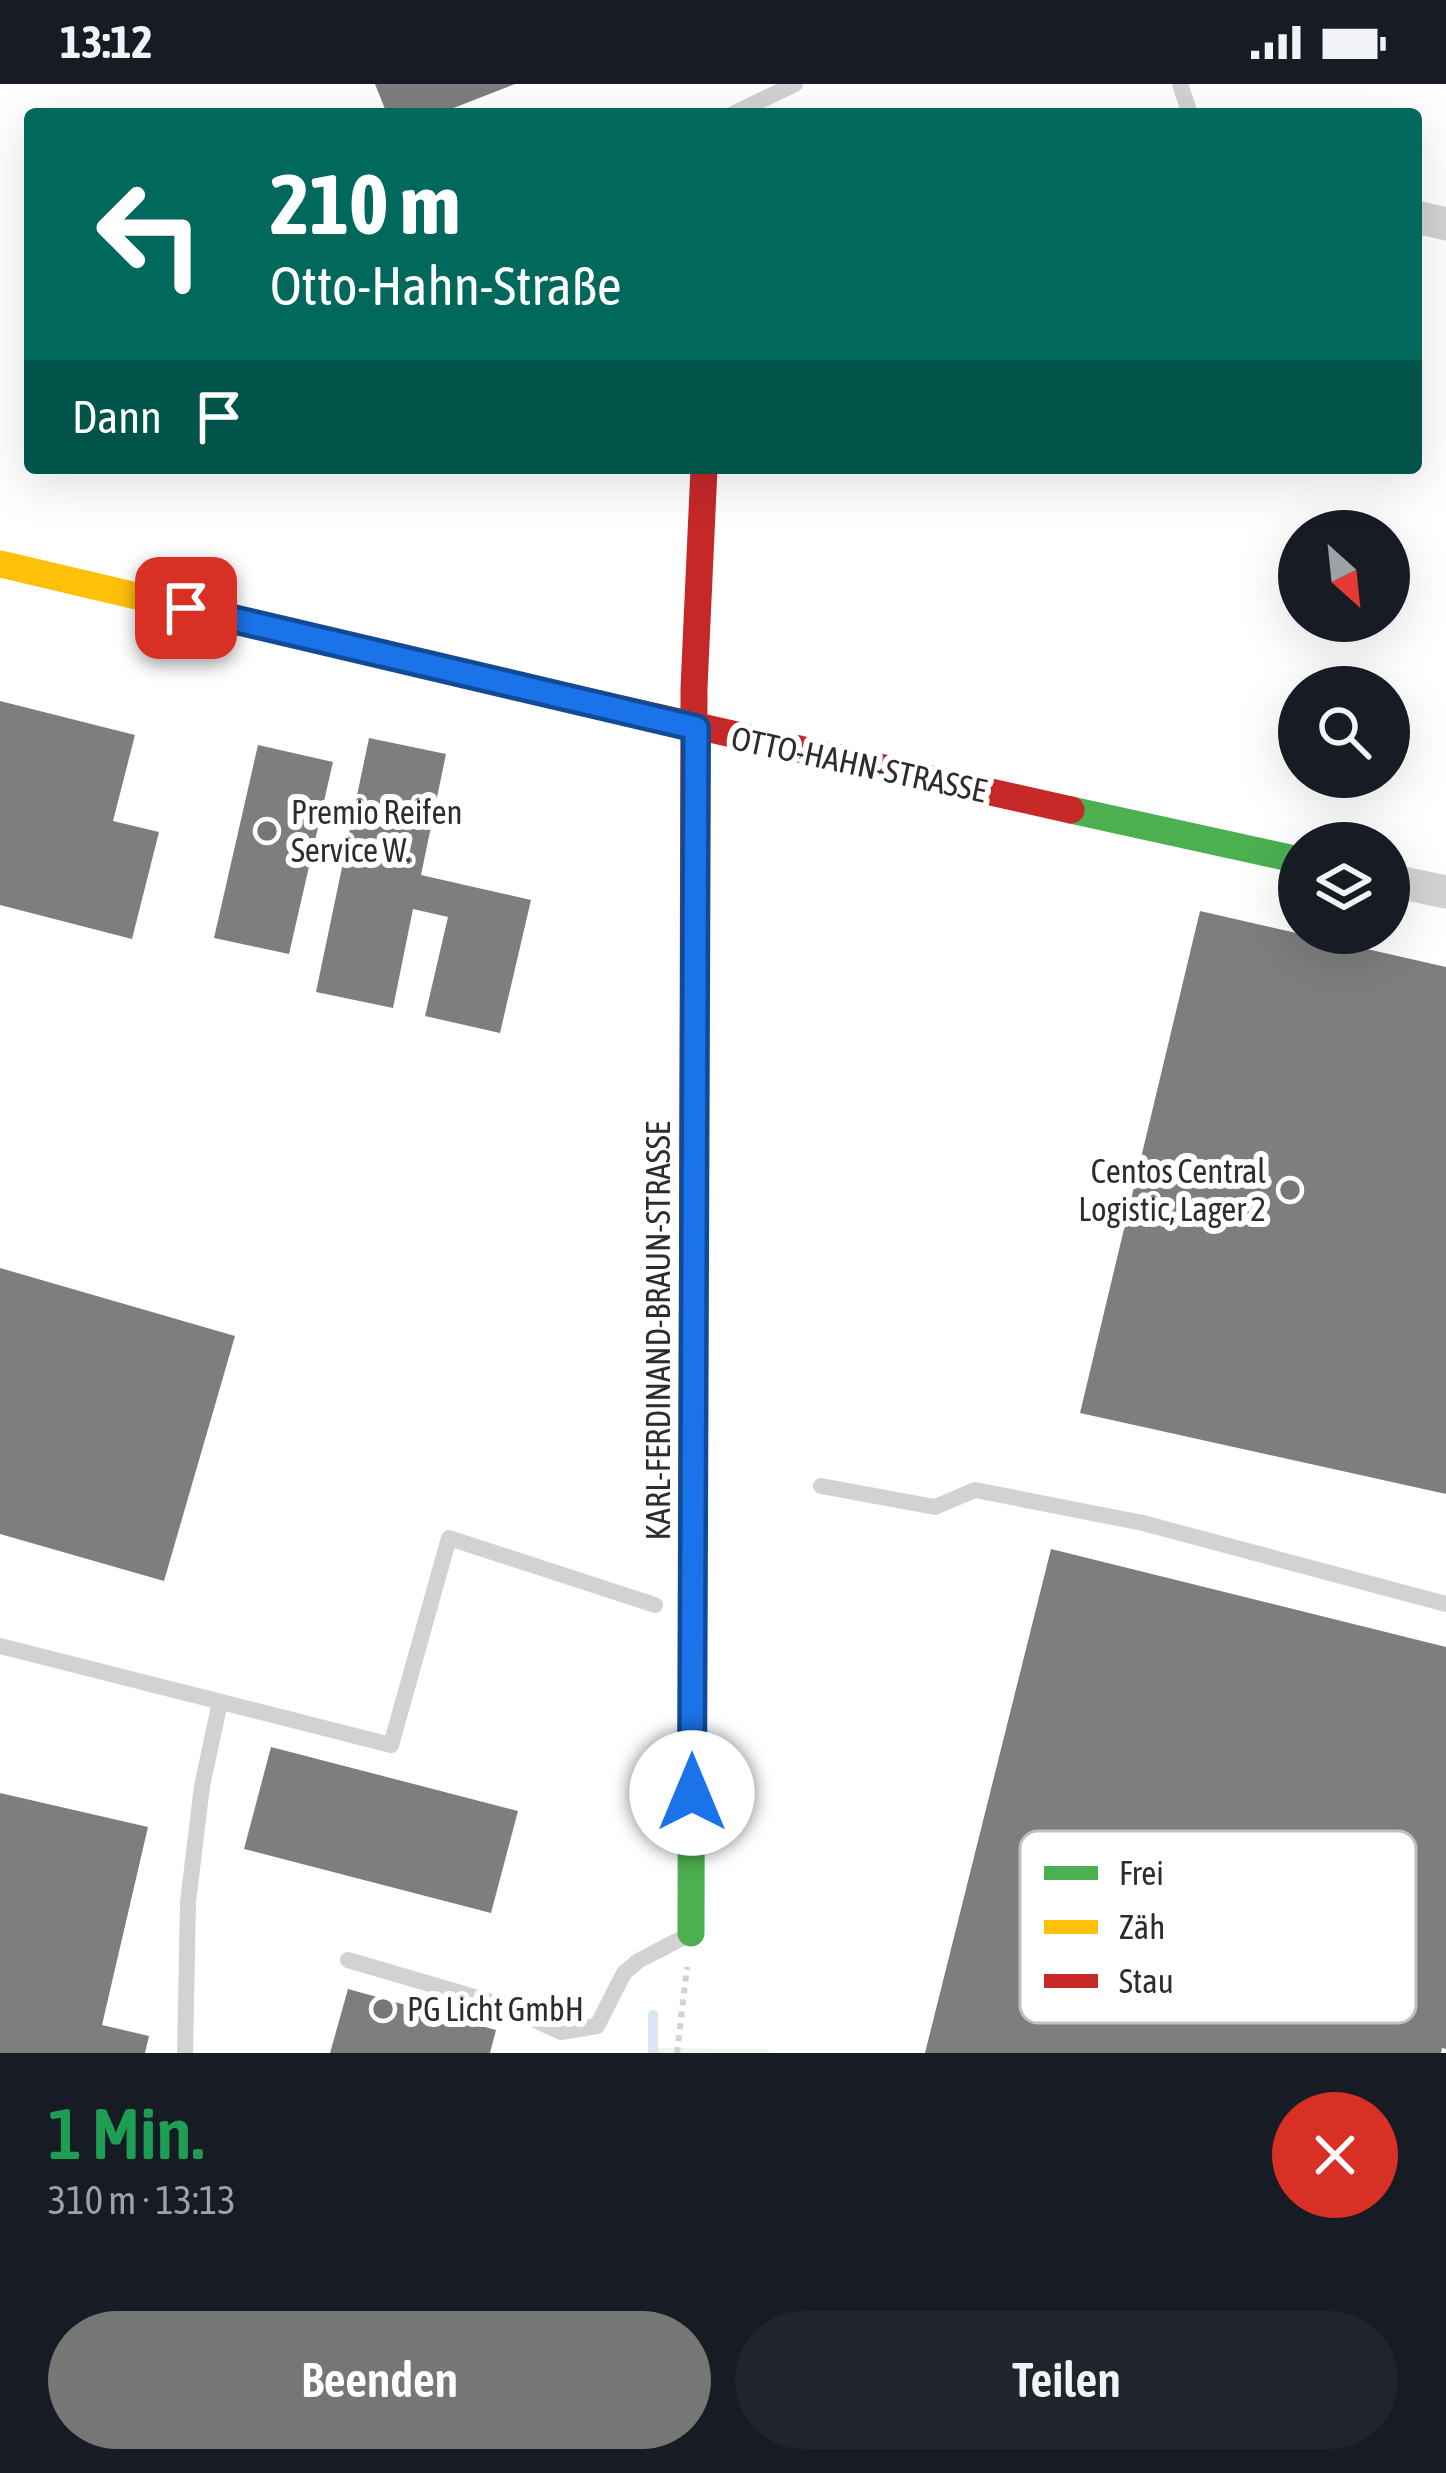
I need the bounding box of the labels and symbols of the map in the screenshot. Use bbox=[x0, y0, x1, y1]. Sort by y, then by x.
north arrow bbox=[1278, 510, 1410, 642]
pin bbox=[135, 557, 237, 659]
street label: OTTO-HAHN-STRASSE bbox=[728, 718, 990, 810]
place label: Premio Reifen Service W. bbox=[291, 793, 462, 869]
marker: Premio Reifen Service W. bbox=[254, 818, 280, 844]
street label: KARL-FERDINAND-BRAUN-STRASSE bbox=[639, 1121, 677, 1541]
place label: Centos Central Logistic, Lager 2 bbox=[1078, 1152, 1266, 1228]
marker: Centos Central Logistic, Lager 2 bbox=[1277, 1177, 1303, 1203]
position arrow bbox=[629, 1730, 755, 1856]
legend bbox=[1020, 1831, 1416, 2023]
text: Frei bbox=[1119, 1854, 1164, 1892]
text: Zäh bbox=[1119, 1908, 1165, 1946]
text: Stau bbox=[1119, 1962, 1174, 2000]
place label: PG Licht GmbH bbox=[407, 1990, 584, 2028]
marker: PG Licht GmbH bbox=[370, 1996, 396, 2022]

